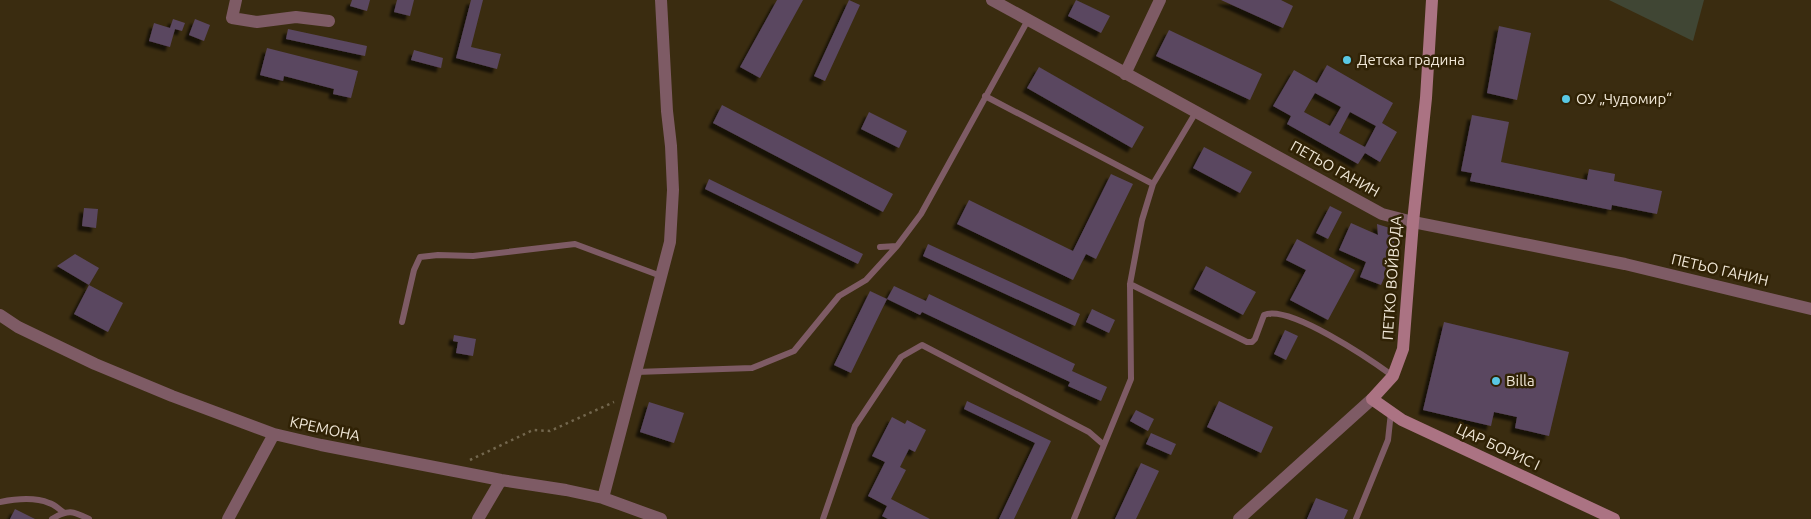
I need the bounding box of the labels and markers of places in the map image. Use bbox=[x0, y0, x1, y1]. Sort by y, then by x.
place label: Детска градина bbox=[1357, 51, 1465, 68]
marker: Детска градина bbox=[1341, 54, 1353, 66]
place label: ОУ „Чудомир“ bbox=[1576, 90, 1672, 107]
marker: ОУ „Чудомир“ bbox=[1560, 93, 1572, 105]
place label: Billa bbox=[1506, 372, 1535, 389]
marker: Billa bbox=[1490, 375, 1502, 387]

